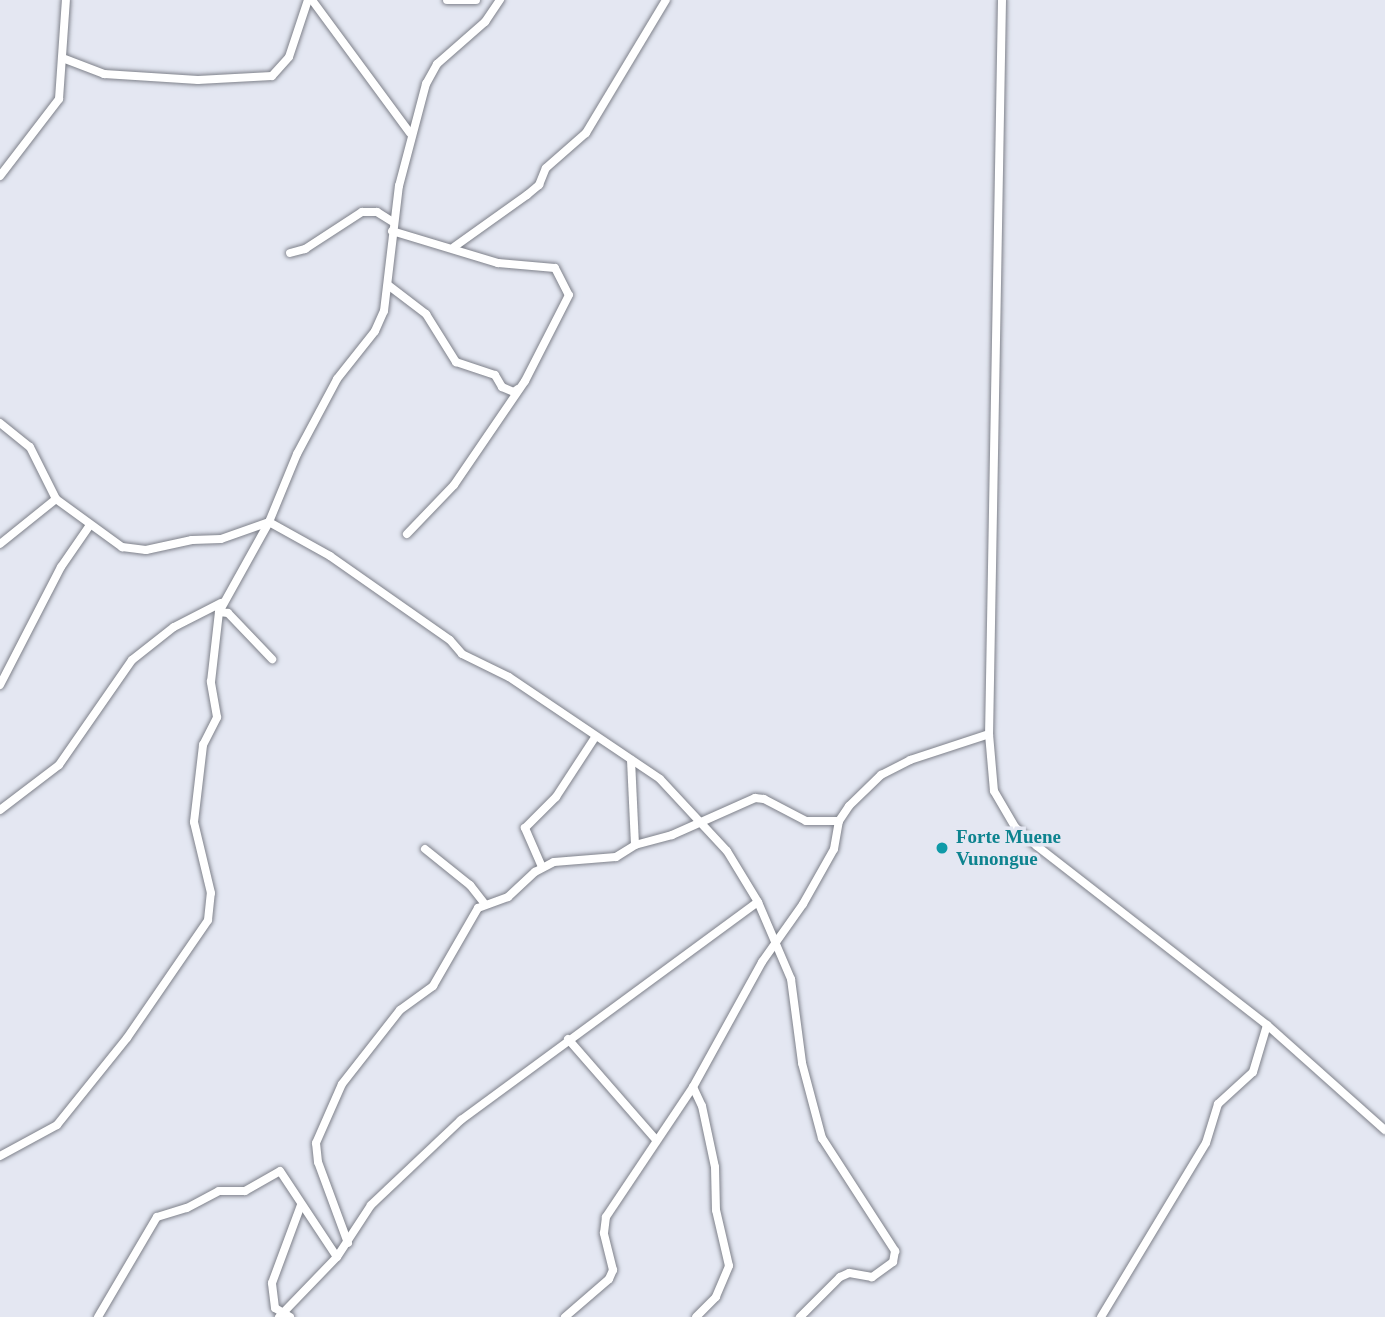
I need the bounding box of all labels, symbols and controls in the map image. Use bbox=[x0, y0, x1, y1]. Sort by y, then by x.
place label: Forte Muene Vunongue bbox=[956, 826, 1061, 870]
marker: Forte Muene Vunongue bbox=[934, 840, 950, 856]

